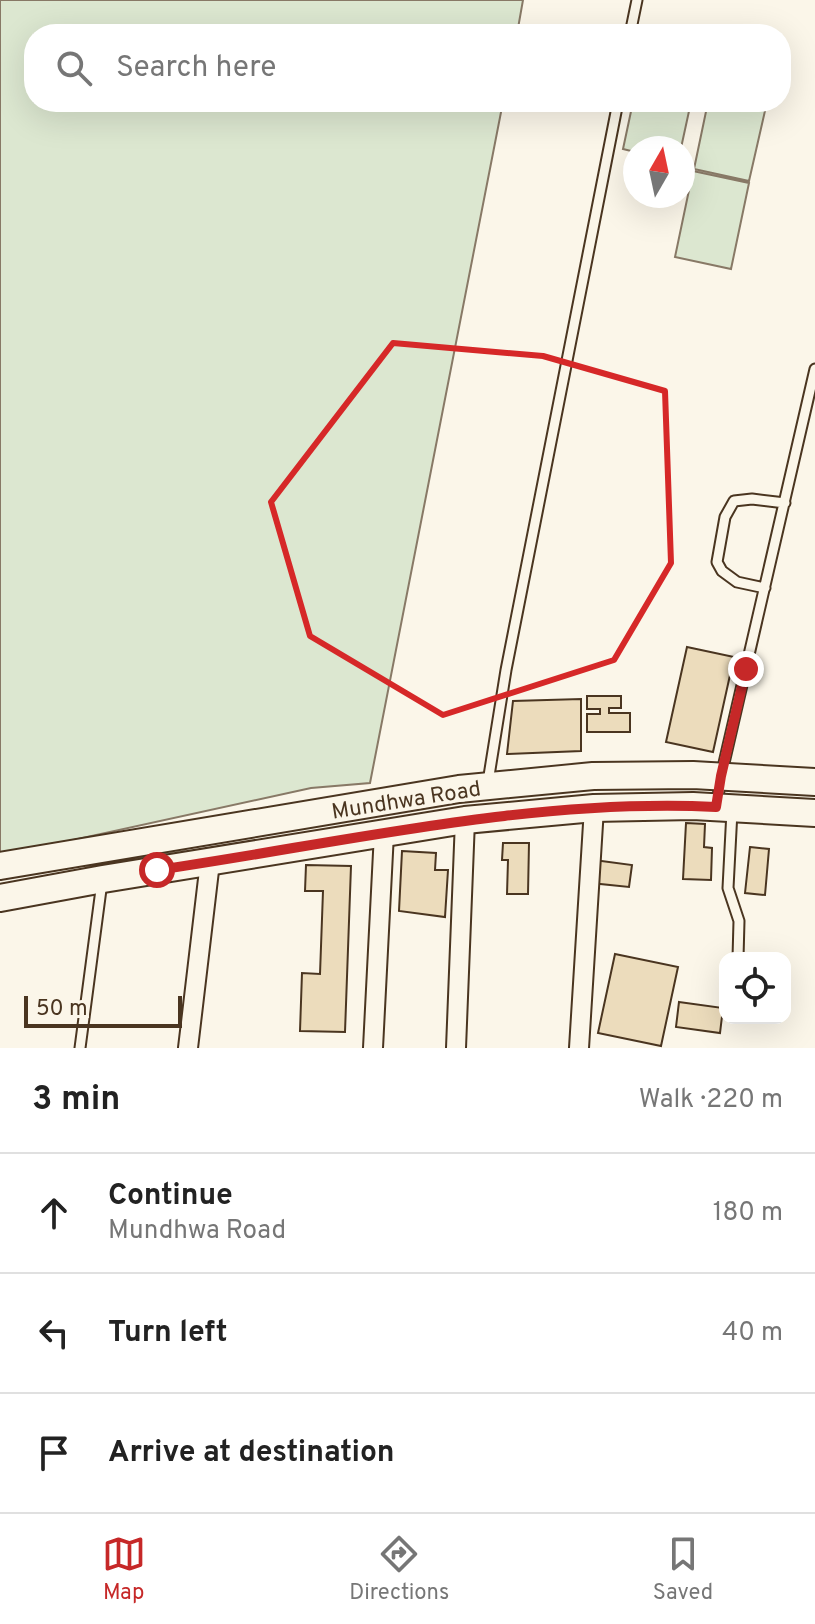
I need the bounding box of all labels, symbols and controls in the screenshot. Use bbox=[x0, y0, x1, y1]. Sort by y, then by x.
search box bbox=[24, 24, 791, 112]
icon: search bbox=[52, 46, 96, 90]
text: Search here bbox=[116, 50, 276, 87]
north arrow bbox=[623, 136, 695, 208]
route end bbox=[728, 651, 764, 687]
street label: Mundhwa Road bbox=[330, 776, 483, 827]
route start bbox=[139, 852, 175, 888]
map controls bbox=[719, 952, 791, 1024]
button: locate bbox=[719, 952, 791, 1024]
scale bar bbox=[24, 992, 182, 1028]
text: 50 m bbox=[36, 996, 88, 1023]
text: 3 min bbox=[32, 1079, 120, 1122]
text: Walk · 220 m bbox=[639, 1084, 783, 1117]
text: Continue bbox=[108, 1178, 233, 1215]
icon: ahead bbox=[32, 1191, 76, 1235]
text: 180 m bbox=[713, 1197, 783, 1230]
text: Mundhwa Road bbox=[108, 1215, 286, 1248]
icon: left bbox=[32, 1311, 76, 1355]
text: Turn left bbox=[108, 1315, 228, 1352]
text: 40 m bbox=[722, 1317, 783, 1350]
icon: arrive bbox=[32, 1431, 76, 1475]
text: Arrive at destination bbox=[108, 1435, 394, 1472]
tab: Map bbox=[102, 1532, 146, 1607]
tab: Directions bbox=[349, 1532, 449, 1607]
tab: Saved bbox=[653, 1532, 713, 1607]

